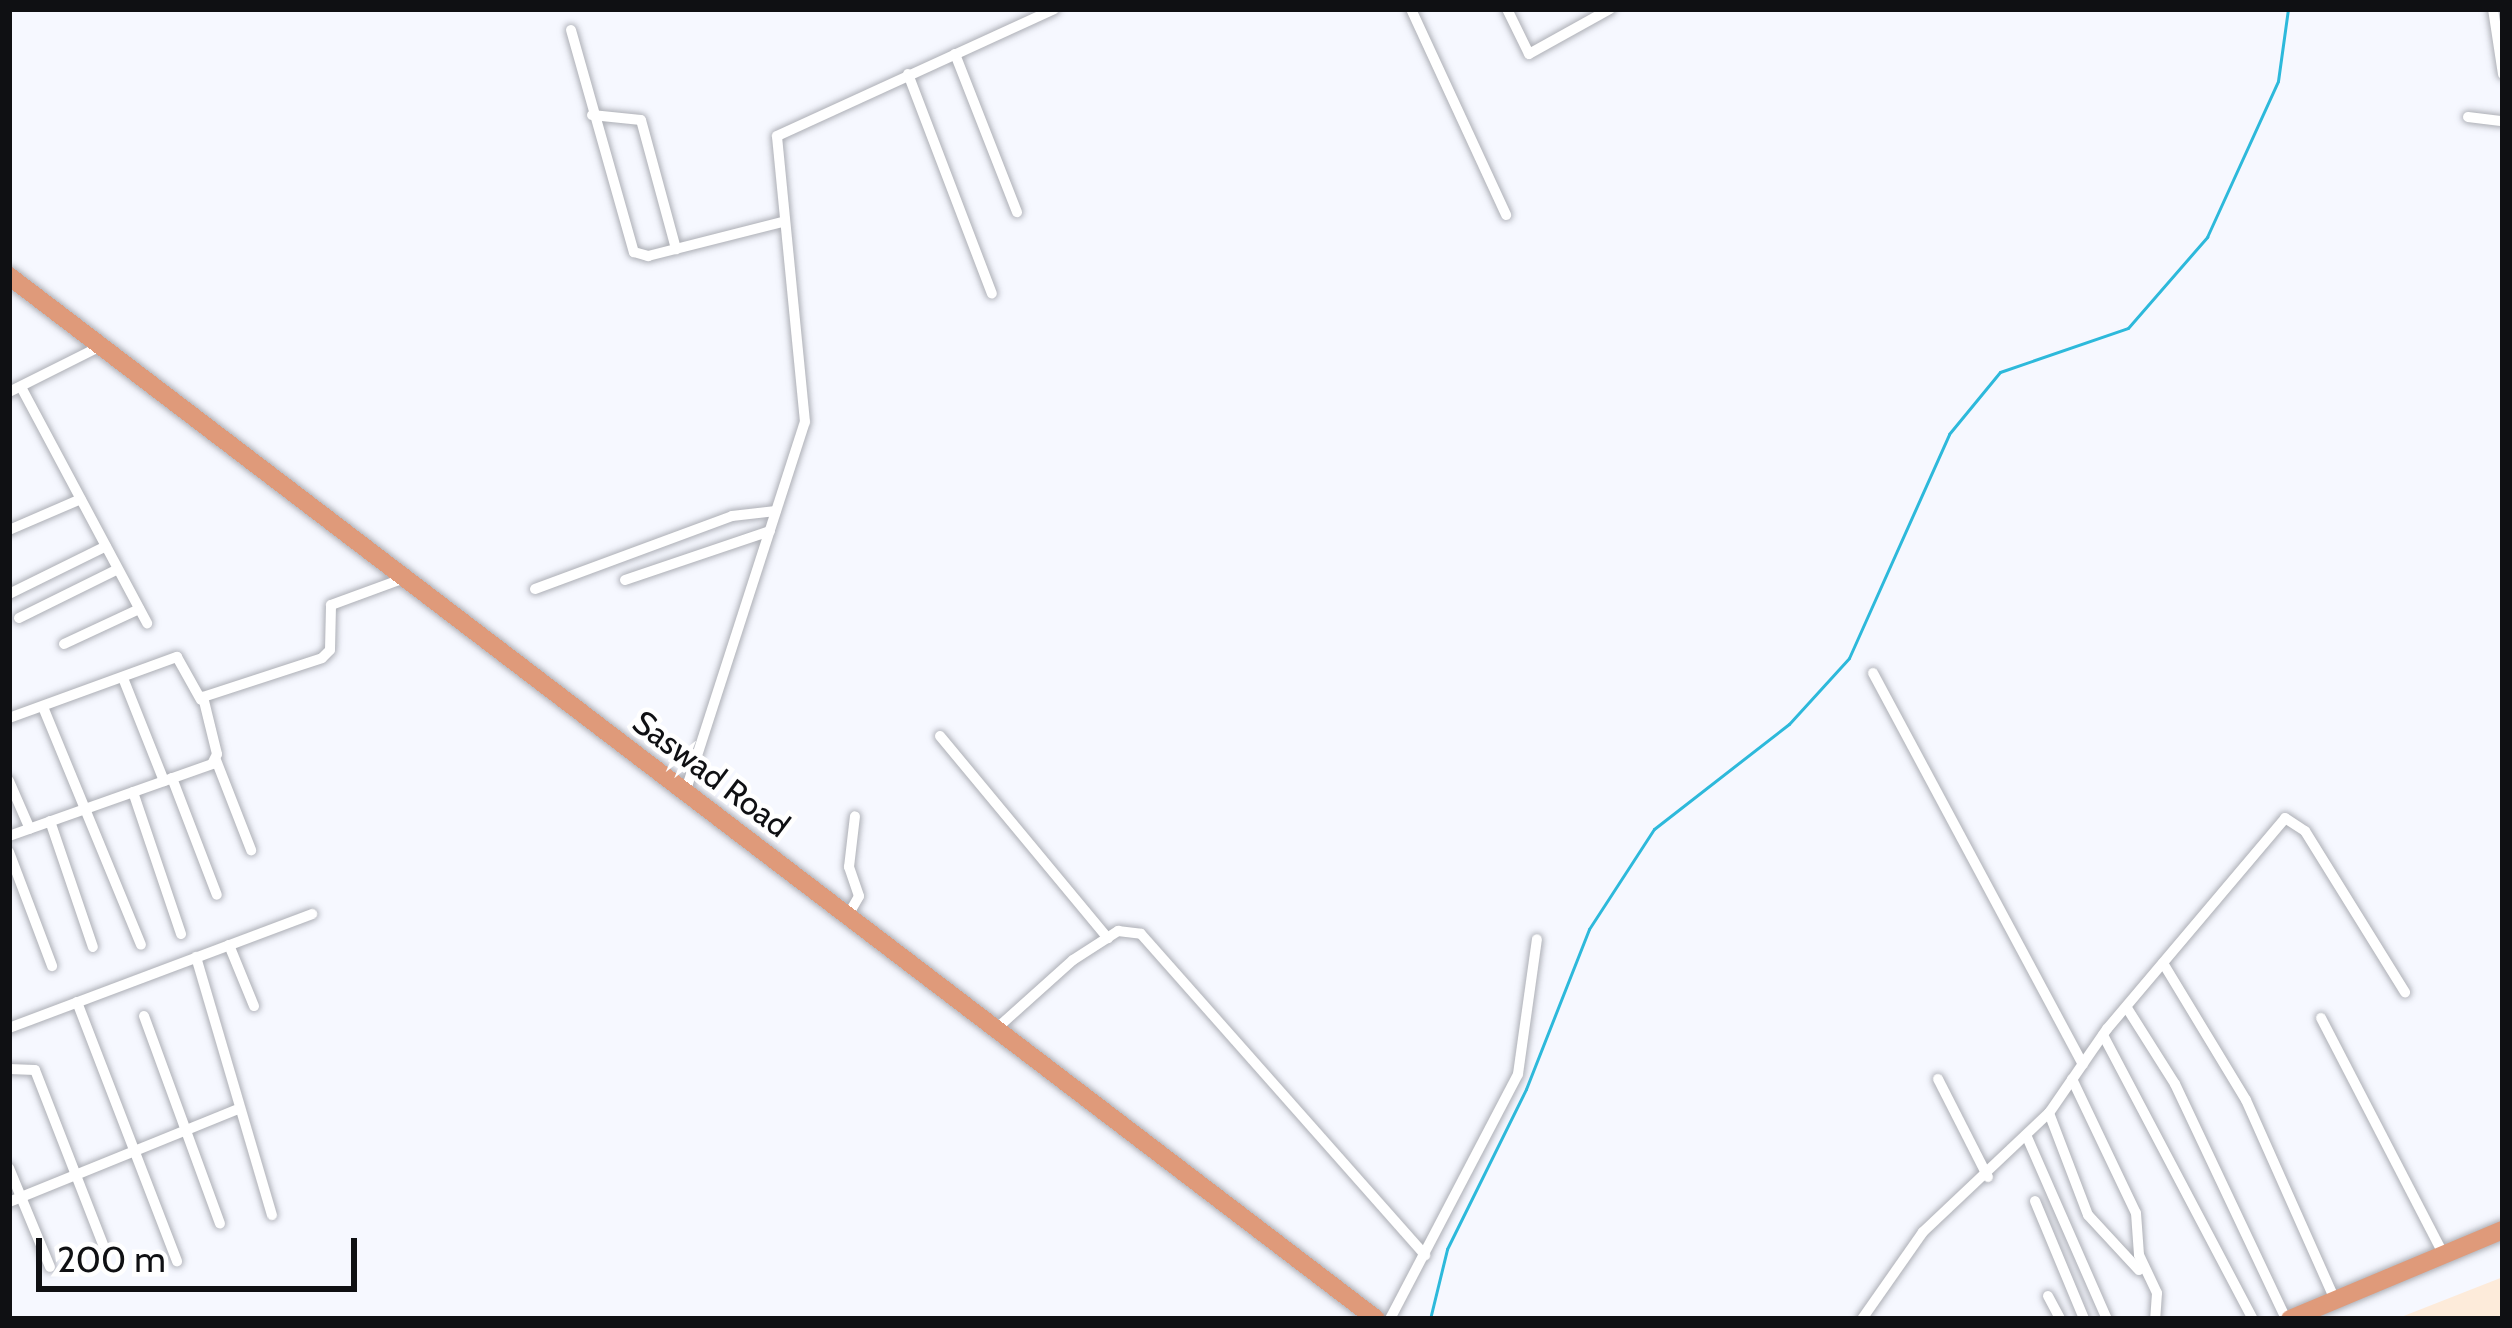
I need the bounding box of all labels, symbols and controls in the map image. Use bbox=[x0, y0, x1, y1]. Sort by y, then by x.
street label: Saswad Road bbox=[625, 702, 797, 846]
scale bar bbox=[42, 1214, 363, 1288]
text: 200 m bbox=[57, 1237, 166, 1281]

